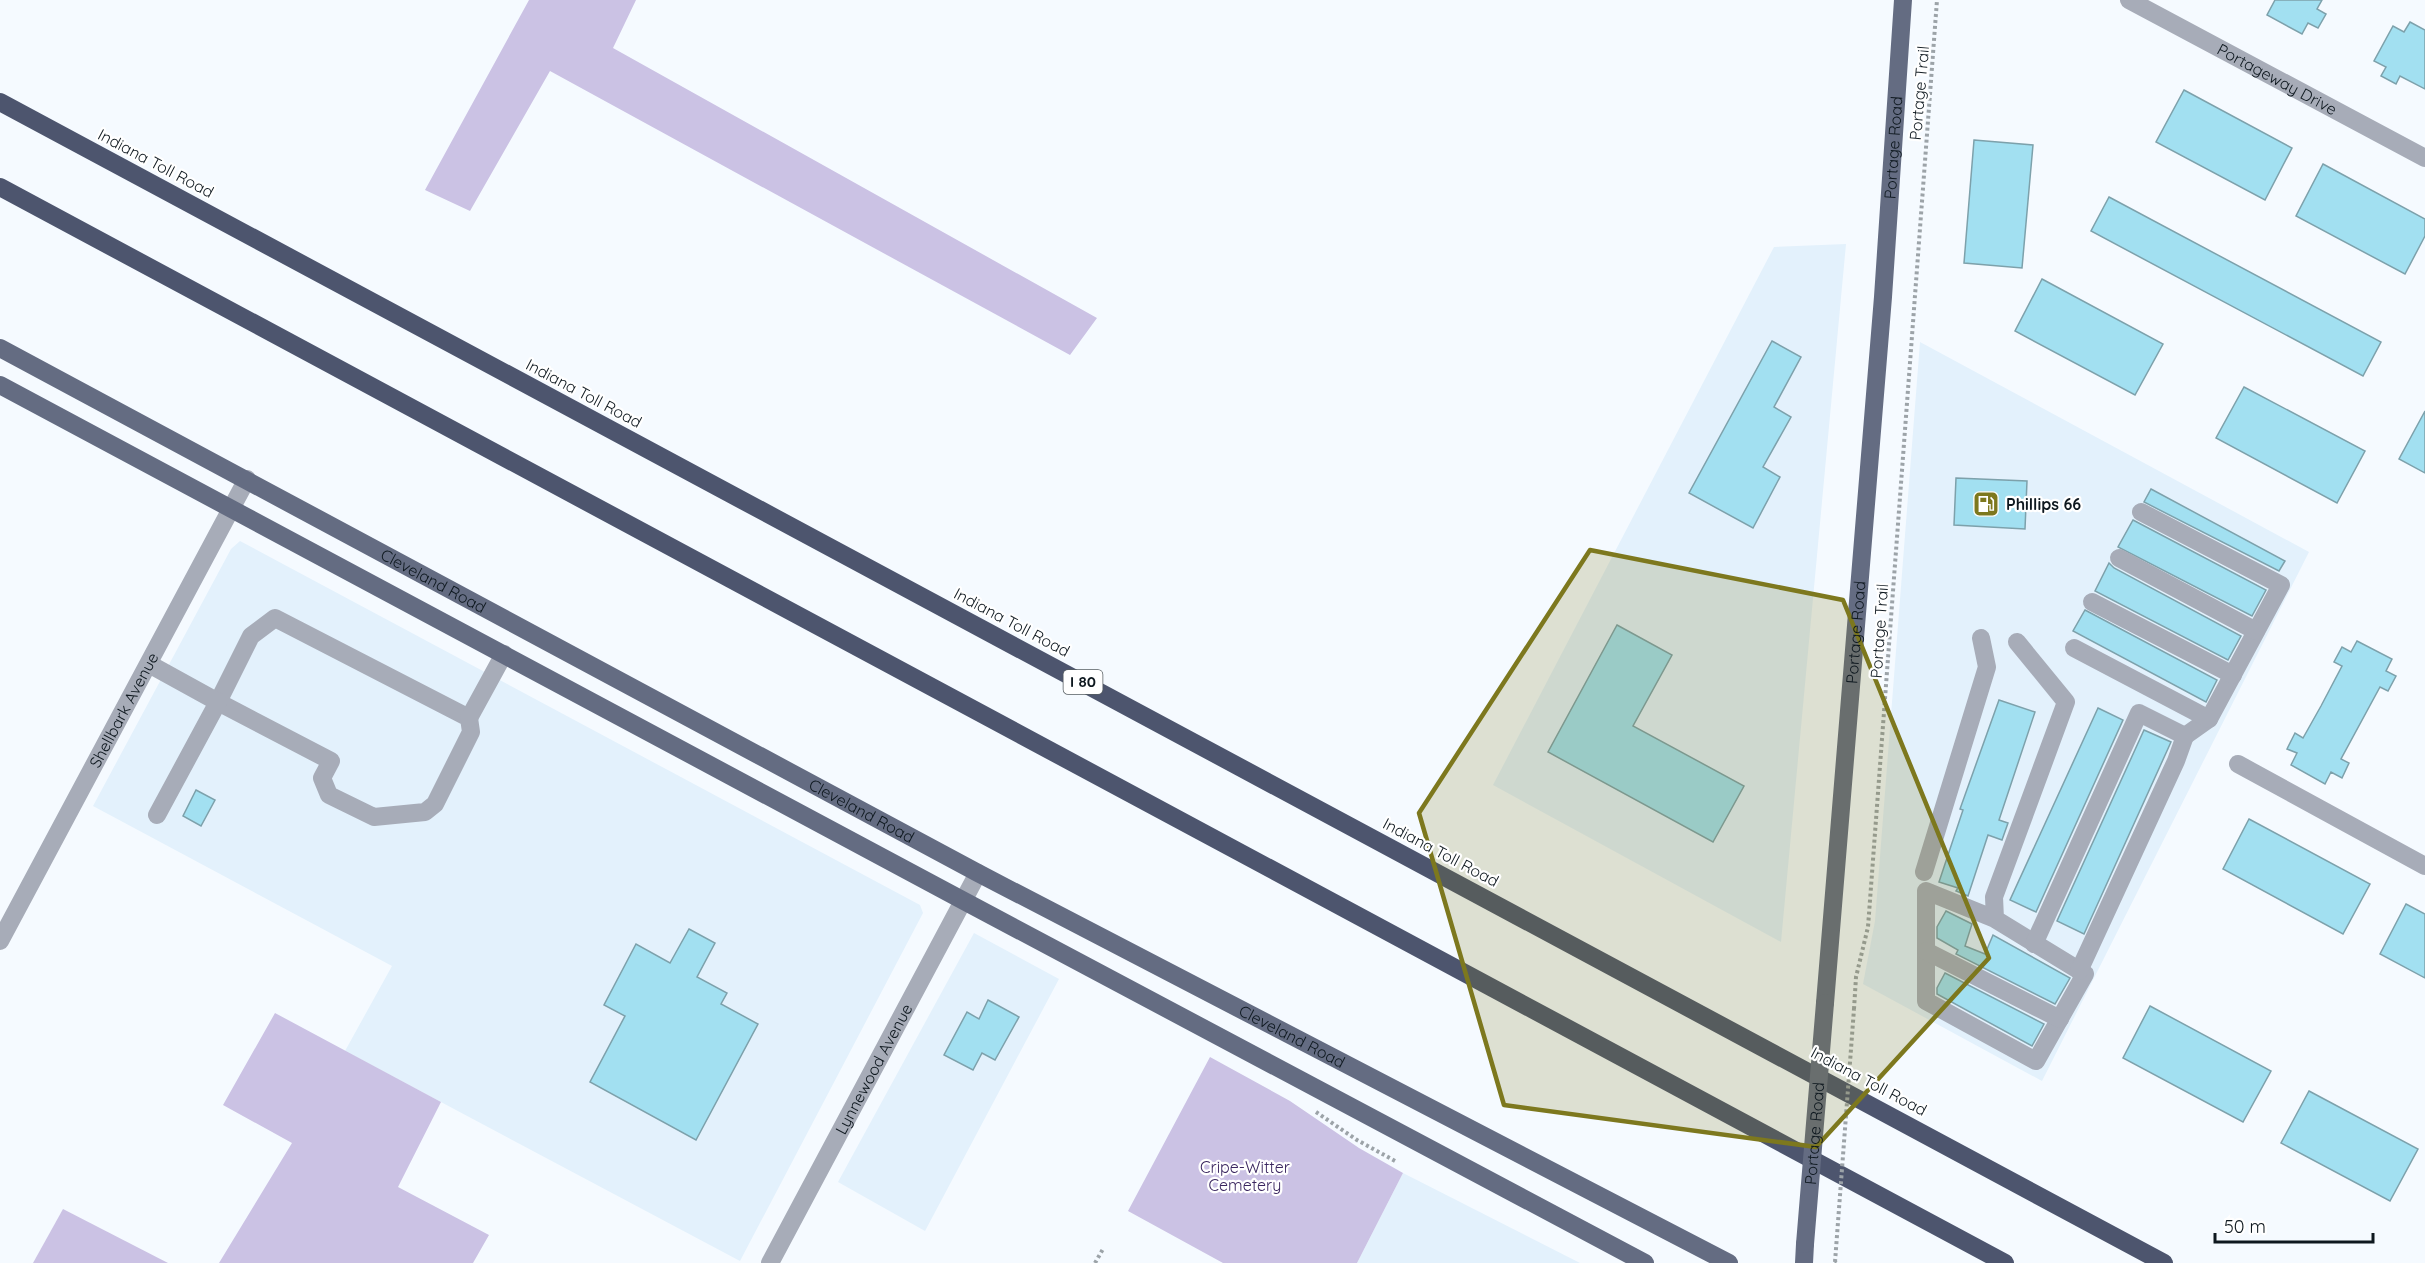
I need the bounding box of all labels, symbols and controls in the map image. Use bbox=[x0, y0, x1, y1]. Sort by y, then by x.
street label: Portageway Drive bbox=[2214, 39, 2341, 119]
street label: Portage Trail bbox=[1905, 45, 1933, 141]
street label: Portage Road bbox=[1880, 96, 1906, 200]
street label: Indiana Toll Road bbox=[95, 124, 217, 202]
street label: Indiana Toll Road bbox=[523, 354, 645, 432]
fuel station icon: Phillips 66 bbox=[1971, 489, 2001, 519]
place label: Phillips 66 bbox=[2006, 494, 2081, 514]
street label: Cleveland Road bbox=[377, 544, 490, 617]
street label: Portage Road bbox=[1841, 580, 1870, 684]
street label: Indiana Toll Road bbox=[951, 583, 1073, 661]
street label: Portage Trail bbox=[1866, 583, 1892, 679]
street label: Shellbark Avenue bbox=[85, 649, 162, 771]
road number: I 80 bbox=[1064, 670, 1102, 694]
street label: Cleveland Road bbox=[805, 774, 918, 847]
street label: Indiana Toll Road bbox=[1380, 813, 1502, 891]
street label: Lynnewood Avenue bbox=[831, 1000, 916, 1138]
street label: Cleveland Road bbox=[1236, 1000, 1349, 1072]
street label: Indiana Toll Road bbox=[1808, 1042, 1930, 1120]
street label: Portage Road bbox=[1800, 1081, 1828, 1186]
park label: Cripe-Witter Cemetery bbox=[1200, 1157, 1290, 1195]
scale bar bbox=[2215, 1206, 2372, 1244]
text: 50 m bbox=[2224, 1215, 2266, 1238]

